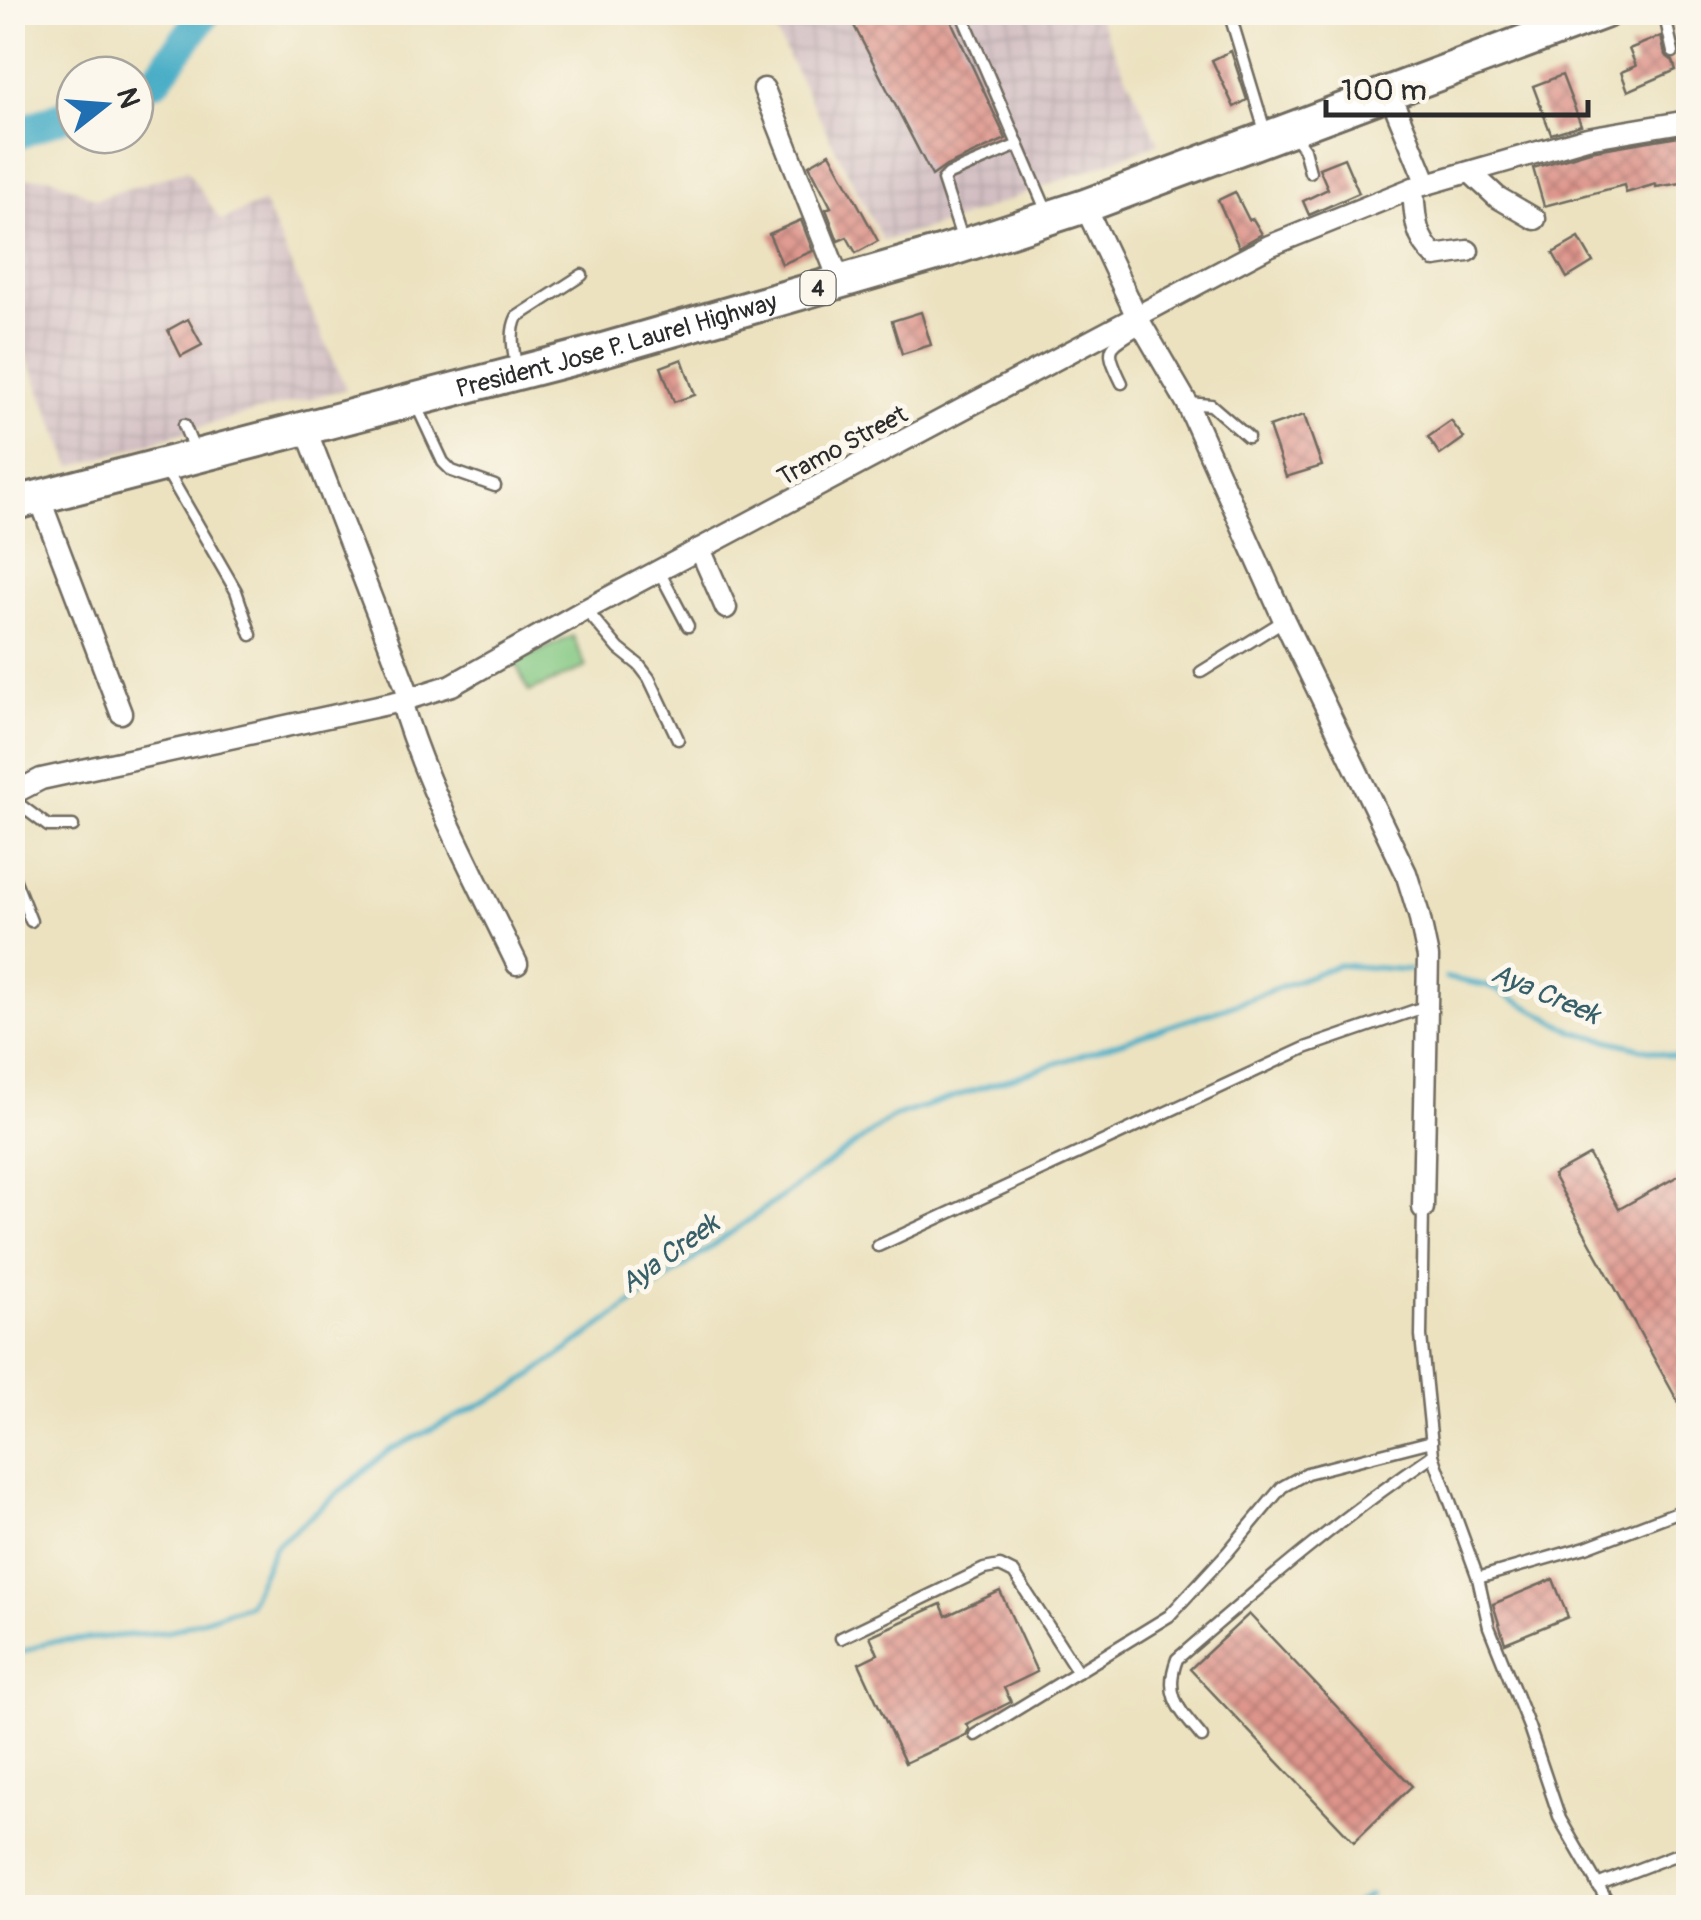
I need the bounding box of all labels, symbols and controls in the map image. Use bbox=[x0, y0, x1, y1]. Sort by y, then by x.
north arrow bbox=[55, 55, 155, 155]
scale bar bbox=[1326, 55, 1588, 117]
text: 100 m bbox=[1341, 72, 1427, 109]
text: N bbox=[108, 84, 147, 112]
road number: 4 bbox=[800, 271, 836, 305]
street label: President Jose P. Laurel Highway bbox=[453, 287, 781, 405]
street label: Tramo Street bbox=[773, 399, 914, 493]
water label: Aya Creek bbox=[1486, 956, 1607, 1034]
water label: Aya Creek bbox=[613, 1205, 728, 1302]

